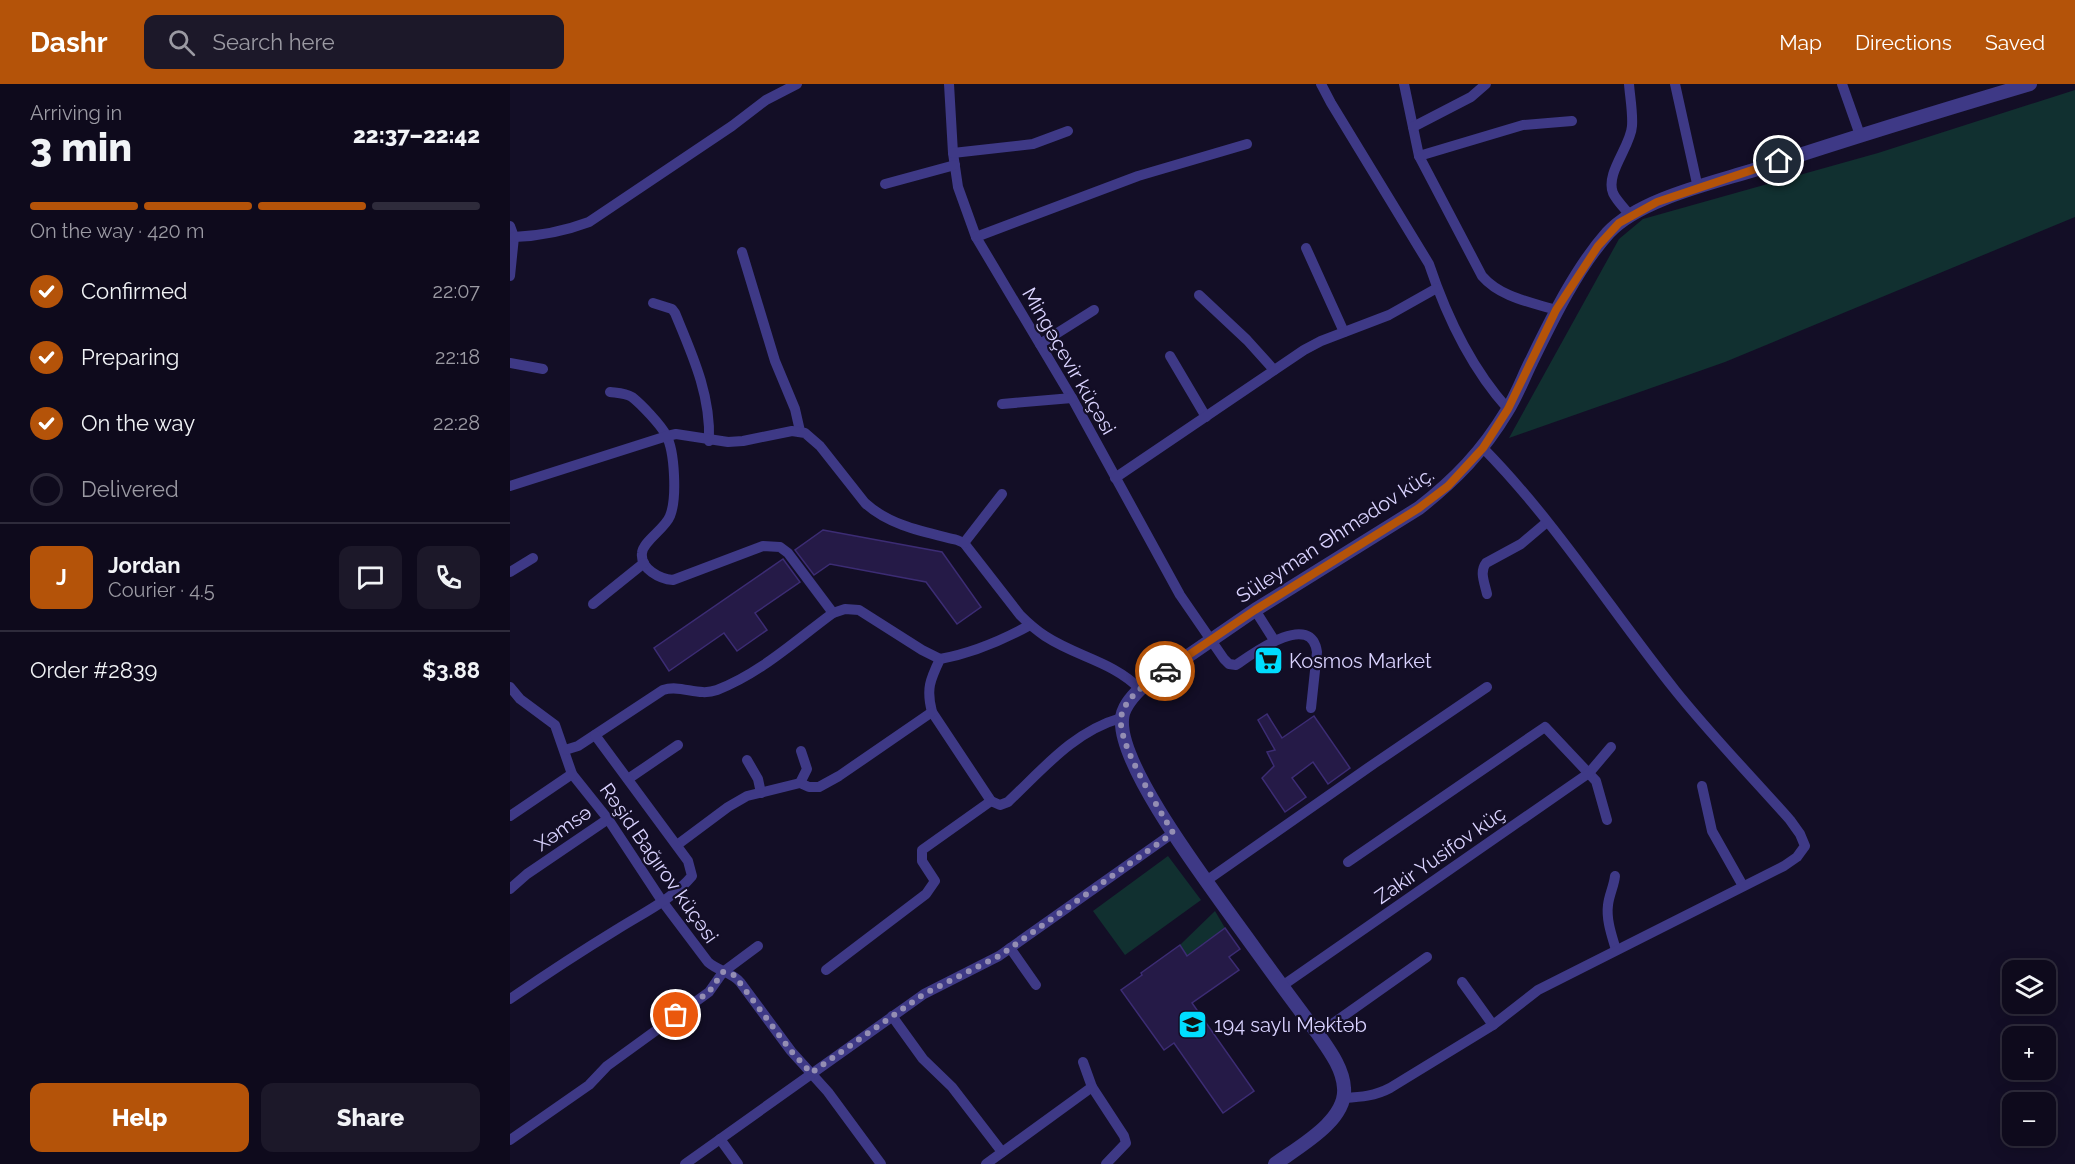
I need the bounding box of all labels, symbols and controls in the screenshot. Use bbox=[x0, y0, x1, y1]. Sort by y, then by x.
search box bbox=[144, 15, 564, 69]
text: Dashr bbox=[30, 26, 108, 59]
icon: search bbox=[165, 26, 198, 59]
text: Search here bbox=[213, 29, 335, 55]
text: Map bbox=[1779, 30, 1822, 55]
text: Directions bbox=[1855, 30, 1952, 55]
text: Saved bbox=[1985, 30, 2045, 55]
text: Arriving in bbox=[30, 101, 122, 125]
text: 22:37–22:42 bbox=[353, 122, 480, 148]
text: 3 min bbox=[30, 124, 132, 170]
pin bbox=[1753, 135, 1804, 186]
icon: home bbox=[1762, 144, 1795, 177]
text: On the way · 420 m bbox=[30, 219, 204, 243]
icon: check bbox=[30, 275, 63, 308]
text: Confirmed bbox=[81, 278, 188, 304]
text: 22:07 bbox=[433, 279, 480, 303]
street label: Mingəçevir küçəsi bbox=[1017, 283, 1121, 439]
icon: check bbox=[30, 341, 63, 374]
text: Preparing bbox=[81, 344, 179, 370]
text: 22:18 bbox=[435, 345, 480, 369]
icon: check bbox=[30, 407, 63, 440]
text: On the way bbox=[81, 410, 195, 436]
text: 22:28 bbox=[433, 411, 480, 435]
street label: Süleyman Əhmədov küç. bbox=[1232, 462, 1438, 608]
text: Delivered bbox=[81, 476, 179, 502]
button: chat bbox=[339, 546, 402, 609]
button: phone bbox=[417, 546, 480, 609]
text: Jordan bbox=[108, 552, 180, 578]
text: J bbox=[56, 564, 67, 590]
text: Courier · 4.5 bbox=[108, 578, 215, 602]
courier bbox=[1135, 641, 1195, 701]
supermarket icon: Kosmos Market bbox=[1252, 645, 1284, 677]
place label: Kosmos Market bbox=[1289, 649, 1432, 673]
icon: car bbox=[1149, 655, 1182, 688]
text: Order #2839 bbox=[30, 657, 157, 683]
text: $3.88 bbox=[422, 657, 480, 683]
street label: Rəşid Bağırov küçəsi bbox=[595, 778, 723, 948]
street label: Xəmsə bbox=[530, 800, 596, 856]
street label: Zakir Yusifov küç bbox=[1370, 801, 1510, 909]
map controls bbox=[2002, 960, 2056, 1146]
button: layers bbox=[2002, 960, 2056, 1014]
pin bbox=[650, 989, 701, 1040]
icon: bag bbox=[659, 998, 692, 1031]
school or university icon: 194 saylı Məktəb bbox=[1177, 1009, 1209, 1041]
place label: 194 saylı Məktəb bbox=[1214, 1013, 1367, 1037]
button: + bbox=[2002, 1026, 2056, 1080]
button: Help bbox=[30, 1083, 249, 1152]
button: Share bbox=[261, 1083, 480, 1152]
button: − bbox=[2002, 1092, 2056, 1146]

